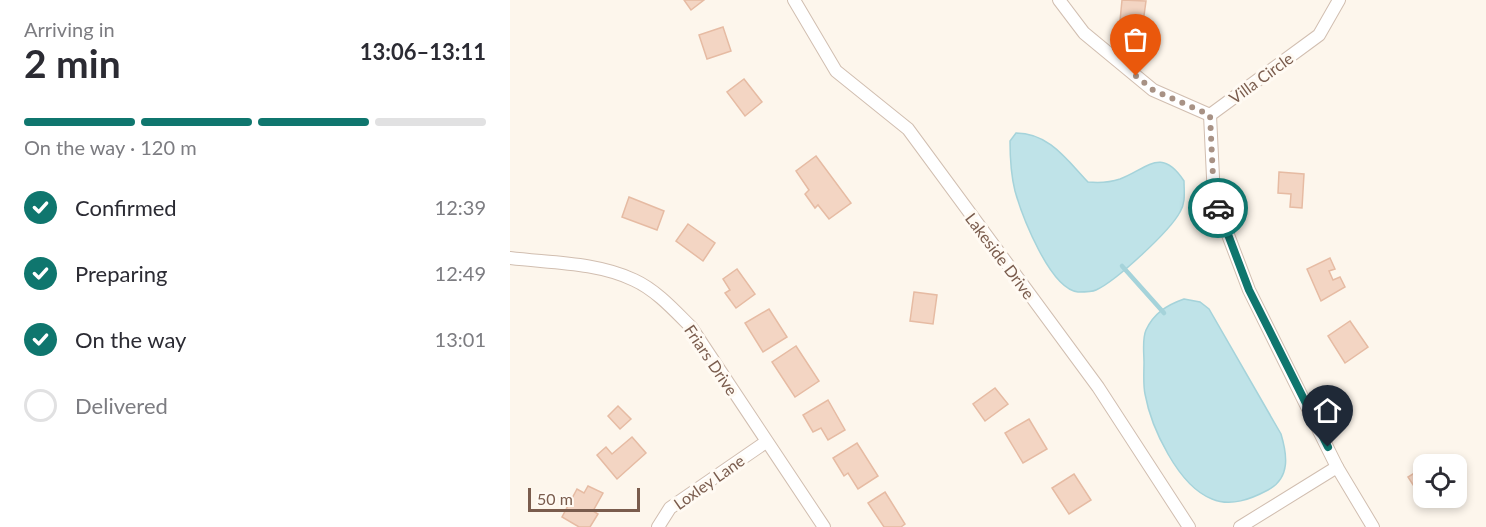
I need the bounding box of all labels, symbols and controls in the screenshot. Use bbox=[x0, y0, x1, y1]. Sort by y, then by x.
pin bbox=[1110, 14, 1161, 76]
text: Arriving in bbox=[24, 17, 115, 41]
icon: bag bbox=[1119, 23, 1152, 56]
text: 13:06–13:11 bbox=[360, 38, 486, 65]
text: 2 min bbox=[24, 40, 121, 86]
street label: Villa Circle bbox=[1225, 48, 1296, 107]
text: On the way · 120 m bbox=[24, 135, 197, 159]
courier bbox=[1188, 178, 1248, 238]
icon: check bbox=[24, 191, 57, 224]
icon: car bbox=[1202, 192, 1235, 225]
text: Confirmed bbox=[75, 194, 177, 221]
text: 12:39 bbox=[435, 195, 486, 219]
street label: Lakeside Drive bbox=[962, 209, 1039, 302]
icon: check bbox=[24, 257, 57, 290]
text: Preparing bbox=[75, 260, 167, 287]
text: 12:49 bbox=[435, 261, 486, 285]
street label: Friars Drive bbox=[681, 321, 742, 399]
icon: check bbox=[24, 323, 57, 356]
text: On the way bbox=[75, 326, 186, 353]
text: 13:01 bbox=[435, 327, 486, 351]
pin bbox=[1302, 385, 1353, 447]
text: Delivered bbox=[75, 392, 168, 419]
icon: home bbox=[1311, 394, 1344, 427]
street label: Loxley Lane bbox=[670, 450, 748, 513]
map controls bbox=[1413, 454, 1467, 508]
button: locate bbox=[1413, 454, 1467, 508]
scale bar bbox=[528, 485, 640, 512]
text: 50 m bbox=[537, 489, 573, 508]

